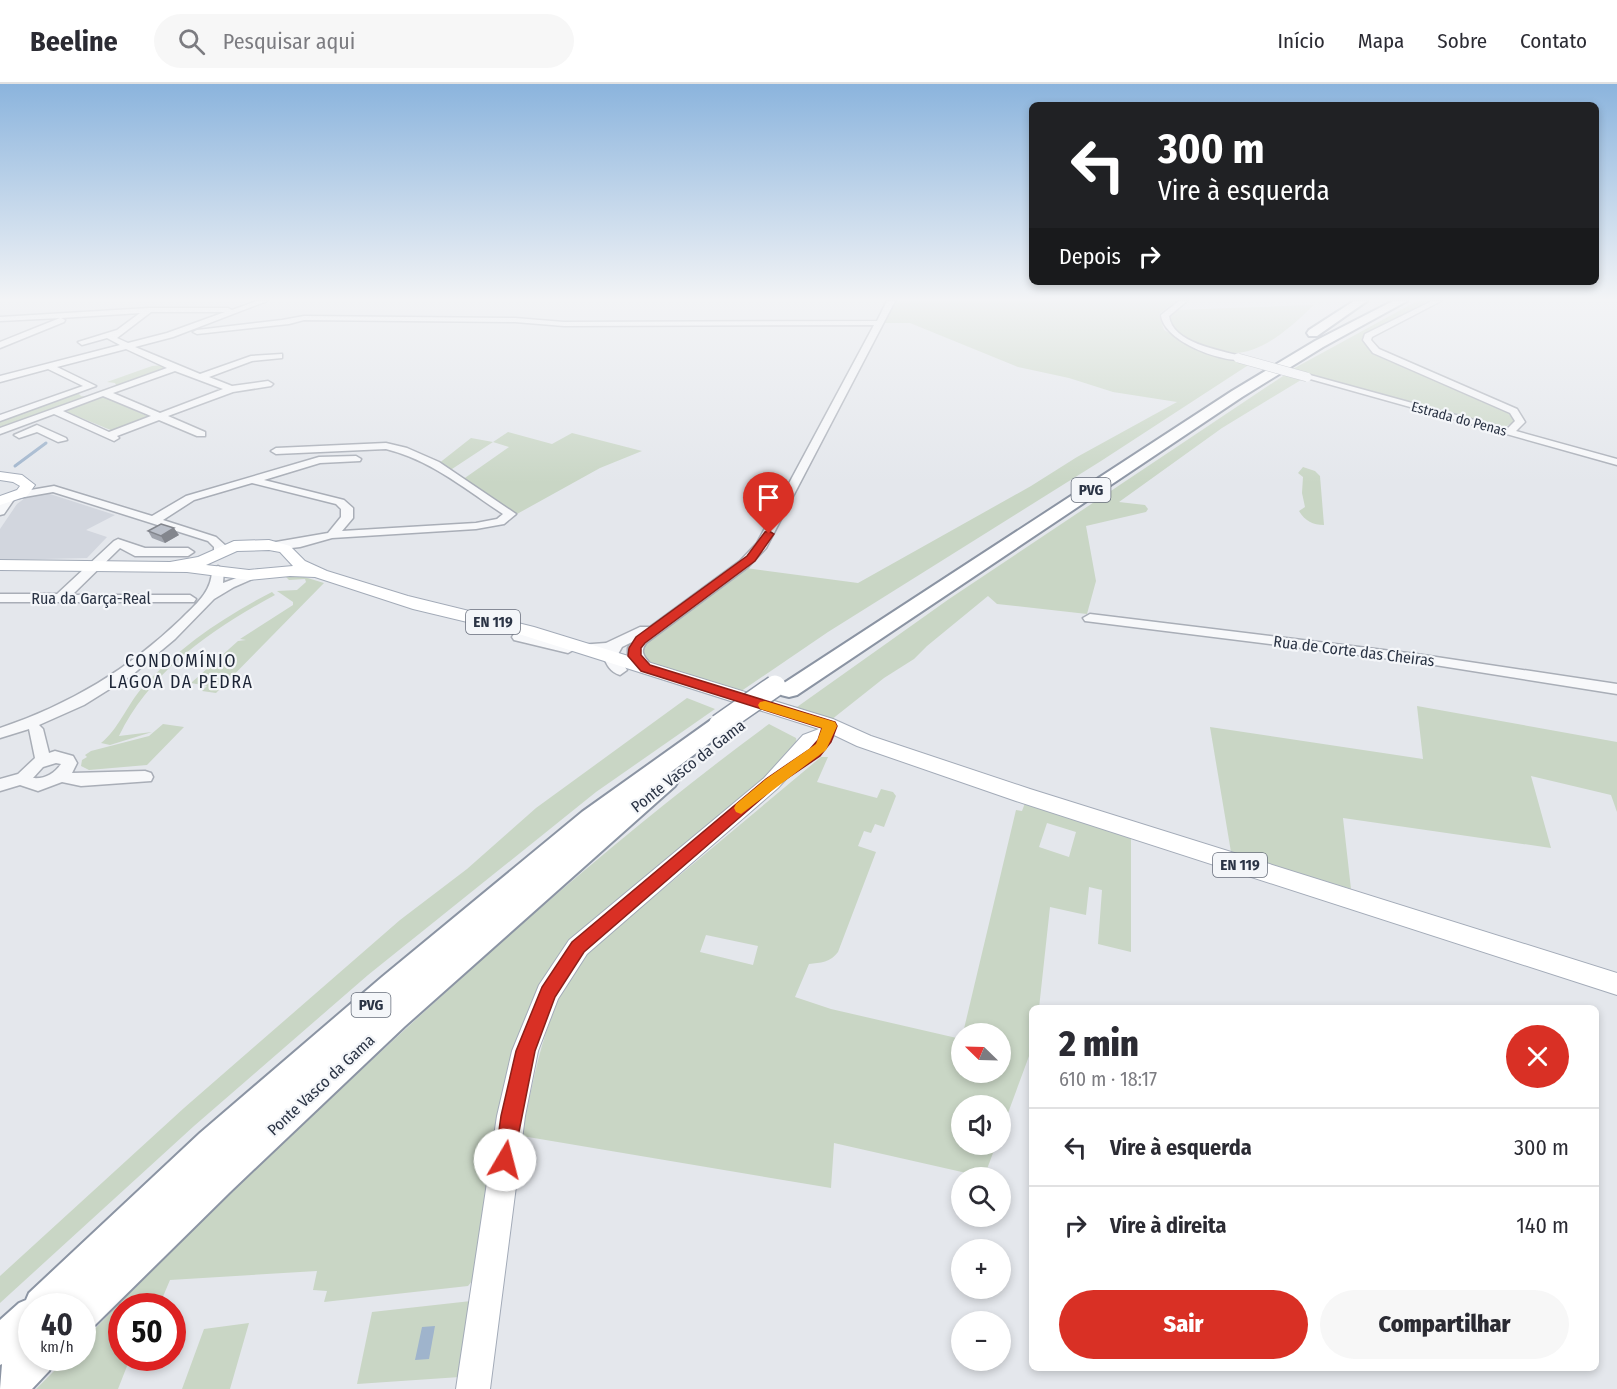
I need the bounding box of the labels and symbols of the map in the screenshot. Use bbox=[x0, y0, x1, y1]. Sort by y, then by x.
street label: Estrada do Penas bbox=[1409, 398, 1509, 440]
pin bbox=[743, 472, 794, 534]
road number: PVG bbox=[1072, 478, 1110, 502]
street label: Rua da Garça-Real bbox=[31, 589, 151, 608]
road number: EN 119 bbox=[466, 610, 520, 634]
street label: Rua de Corte das Cheiras bbox=[1272, 632, 1436, 670]
district label: CONDOMÍNIO LAGOA DA PEDRA bbox=[109, 649, 253, 693]
street label: Ponte Vasco da Gama bbox=[627, 715, 749, 816]
road number: EN 119 bbox=[1213, 853, 1267, 877]
road number: PVG bbox=[352, 993, 391, 1017]
north arrow bbox=[951, 1023, 1011, 1083]
street label: Ponte Vasco da Gama bbox=[264, 1030, 379, 1140]
position arrow bbox=[473, 1128, 537, 1192]
speed limit sign: 50 bbox=[108, 1293, 186, 1371]

